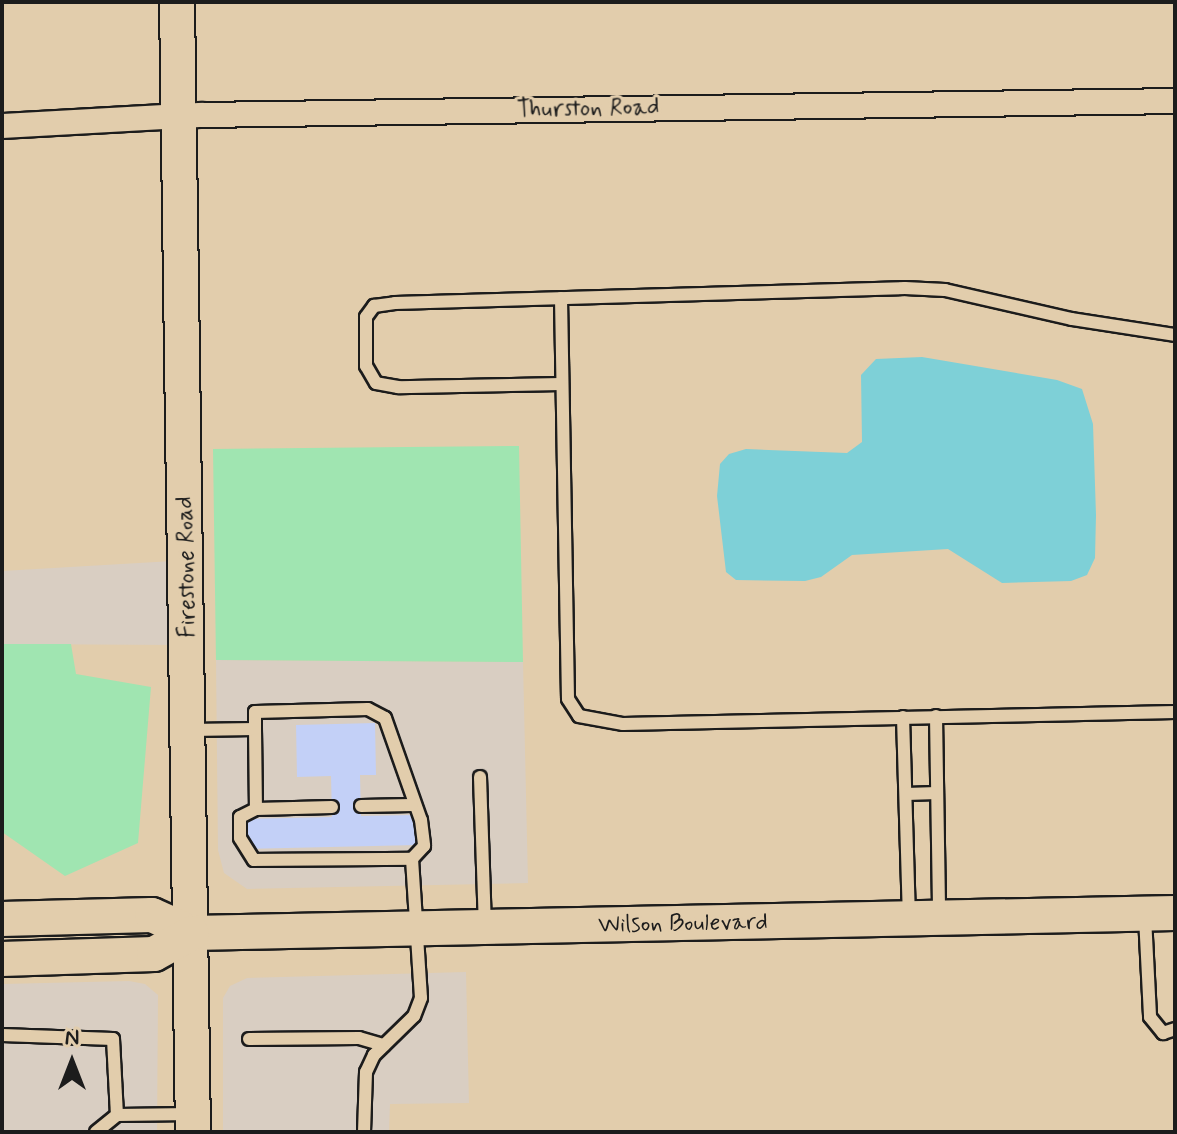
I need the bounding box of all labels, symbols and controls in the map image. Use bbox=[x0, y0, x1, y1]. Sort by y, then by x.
street label: Thurston Road bbox=[518, 93, 658, 125]
street label: Firestone Road bbox=[171, 496, 203, 638]
street label: Wilson Boulevard bbox=[600, 908, 766, 940]
north arrow bbox=[32, 1022, 112, 1102]
text: N bbox=[65, 1024, 79, 1052]

